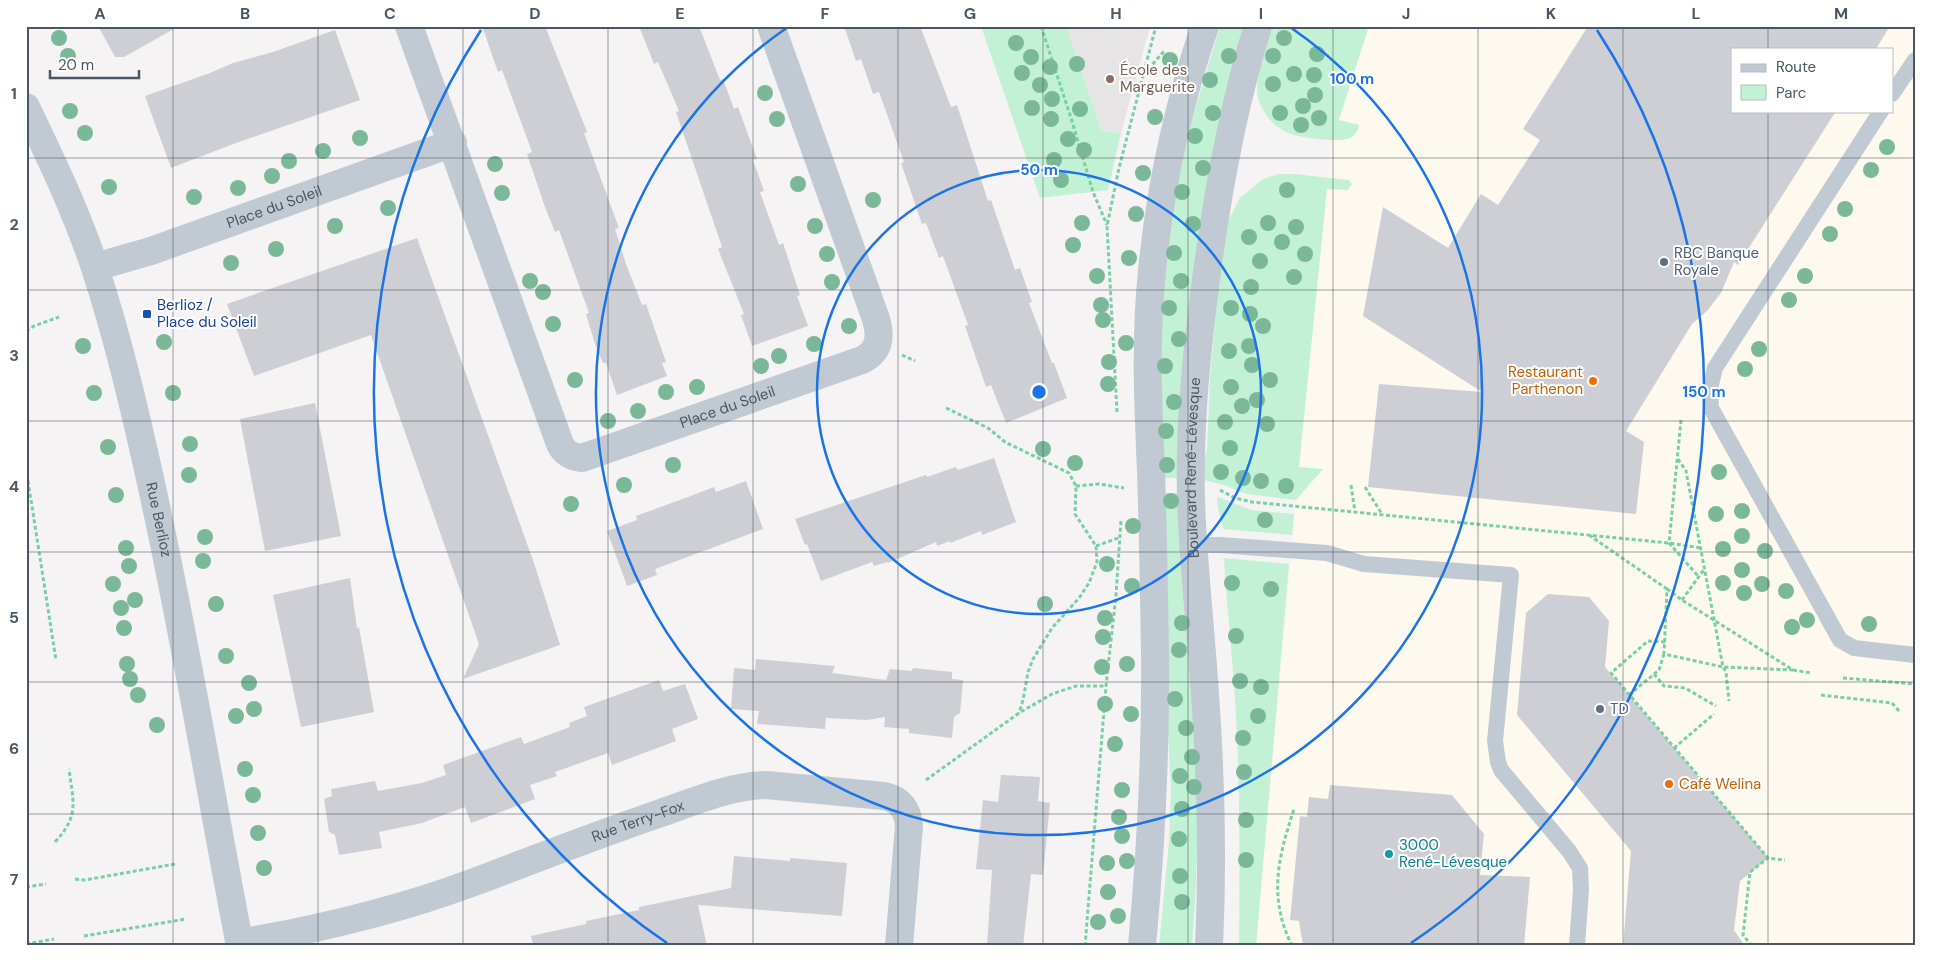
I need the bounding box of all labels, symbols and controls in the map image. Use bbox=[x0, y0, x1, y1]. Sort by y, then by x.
text: A bbox=[94, 3, 106, 24]
text: B bbox=[240, 3, 250, 24]
text: C bbox=[384, 3, 396, 24]
text: D bbox=[529, 3, 541, 24]
text: E bbox=[675, 3, 685, 24]
text: F bbox=[821, 3, 830, 24]
text: G bbox=[964, 3, 976, 24]
text: H bbox=[1110, 3, 1122, 24]
text: I bbox=[1259, 3, 1263, 24]
text: J bbox=[1402, 3, 1410, 24]
text: K bbox=[1546, 3, 1557, 24]
text: L bbox=[1692, 3, 1701, 24]
text: M bbox=[1834, 3, 1848, 24]
scale bar bbox=[50, 48, 139, 80]
legend bbox=[1731, 48, 1894, 112]
text: 20 m bbox=[58, 55, 94, 75]
text: Route bbox=[1776, 57, 1816, 77]
place label: École des Marguerite bbox=[1120, 60, 1195, 97]
text: 100 m bbox=[1330, 69, 1374, 89]
marker: École des Marguerite bbox=[1104, 73, 1116, 85]
text: 1 bbox=[11, 83, 17, 104]
text: Parc bbox=[1776, 83, 1806, 103]
text: 50 m bbox=[1020, 160, 1058, 180]
street label: Place du Soleil bbox=[224, 181, 324, 233]
text: 2 bbox=[9, 214, 19, 235]
place label: RBC Banque Royale bbox=[1674, 243, 1759, 280]
marker: RBC Banque Royale bbox=[1658, 256, 1670, 268]
place label: Berlioz / Place du Soleil bbox=[157, 295, 257, 332]
marker: Berlioz / Place du Soleil bbox=[141, 308, 153, 320]
text: 3 bbox=[9, 345, 19, 366]
place label: Restaurant Parthenon bbox=[1508, 362, 1583, 399]
marker: Restaurant Parthenon bbox=[1587, 375, 1599, 387]
street label: Boulevard René-Lévesque bbox=[1181, 377, 1205, 559]
street label: Place du Soleil bbox=[677, 381, 778, 433]
text: 150 m bbox=[1683, 382, 1726, 402]
centre of rings bbox=[1030, 383, 1048, 401]
text: 4 bbox=[9, 476, 19, 497]
street label: Rue Berlioz bbox=[141, 480, 177, 559]
text: 5 bbox=[9, 607, 19, 628]
place label: TD bbox=[1610, 699, 1629, 719]
marker: TD bbox=[1594, 703, 1606, 715]
text: 6 bbox=[9, 738, 19, 759]
place label: Café Welina bbox=[1679, 774, 1761, 794]
marker: Café Welina bbox=[1663, 778, 1675, 790]
street label: Rue Terry-Fox bbox=[589, 795, 688, 847]
place label: 3000 René-Lévesque bbox=[1399, 835, 1507, 872]
marker: 3000 René-Lévesque bbox=[1383, 848, 1395, 860]
text: 7 bbox=[10, 869, 19, 890]

